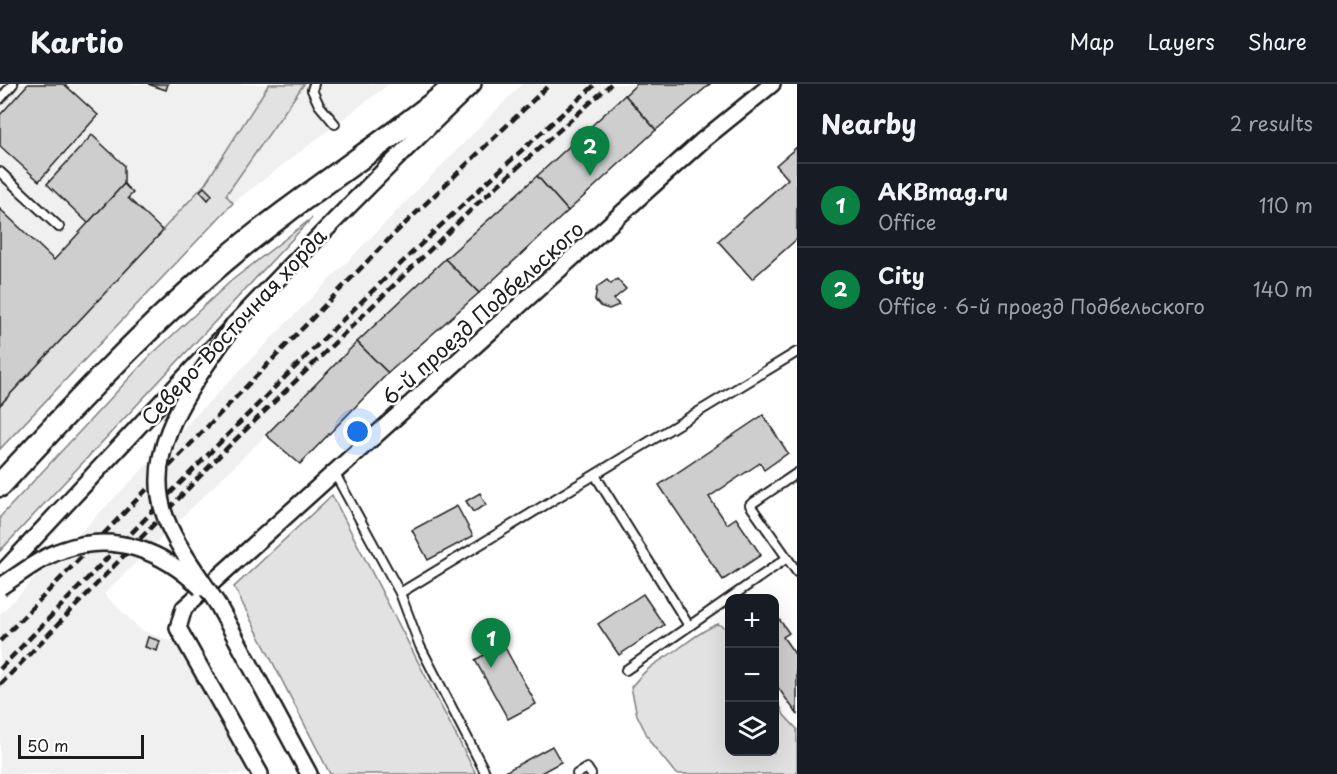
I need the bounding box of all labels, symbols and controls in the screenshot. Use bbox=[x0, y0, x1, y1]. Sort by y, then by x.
text: Kartio bbox=[30, 20, 124, 63]
text: Map bbox=[1070, 25, 1114, 57]
text: Layers bbox=[1147, 25, 1215, 57]
text: Share bbox=[1248, 25, 1307, 57]
text: Nearby bbox=[821, 104, 916, 143]
text: 2 results bbox=[1230, 108, 1313, 138]
pin: 2 bbox=[570, 126, 610, 176]
text: AKBmag.ru bbox=[878, 174, 1008, 207]
text: 1 bbox=[836, 190, 845, 220]
text: 110 m bbox=[1259, 190, 1313, 220]
text: Office bbox=[878, 207, 936, 237]
street label: 6-й проезд Подбельского bbox=[374, 212, 590, 412]
street label: Северо-Восточная хорда bbox=[133, 220, 333, 432]
text: City bbox=[878, 258, 924, 291]
text: 2 bbox=[833, 274, 848, 304]
text: 140 m bbox=[1253, 274, 1313, 304]
text: Office · 6-й проезд Подбельского bbox=[878, 291, 1205, 321]
your location bbox=[343, 417, 372, 446]
map controls bbox=[725, 594, 779, 756]
button: + bbox=[725, 594, 779, 648]
pin: 1 bbox=[472, 618, 510, 668]
button: − bbox=[725, 648, 779, 702]
button: layers bbox=[725, 702, 779, 756]
scale bar bbox=[18, 732, 144, 760]
text: 50 m bbox=[27, 733, 68, 757]

